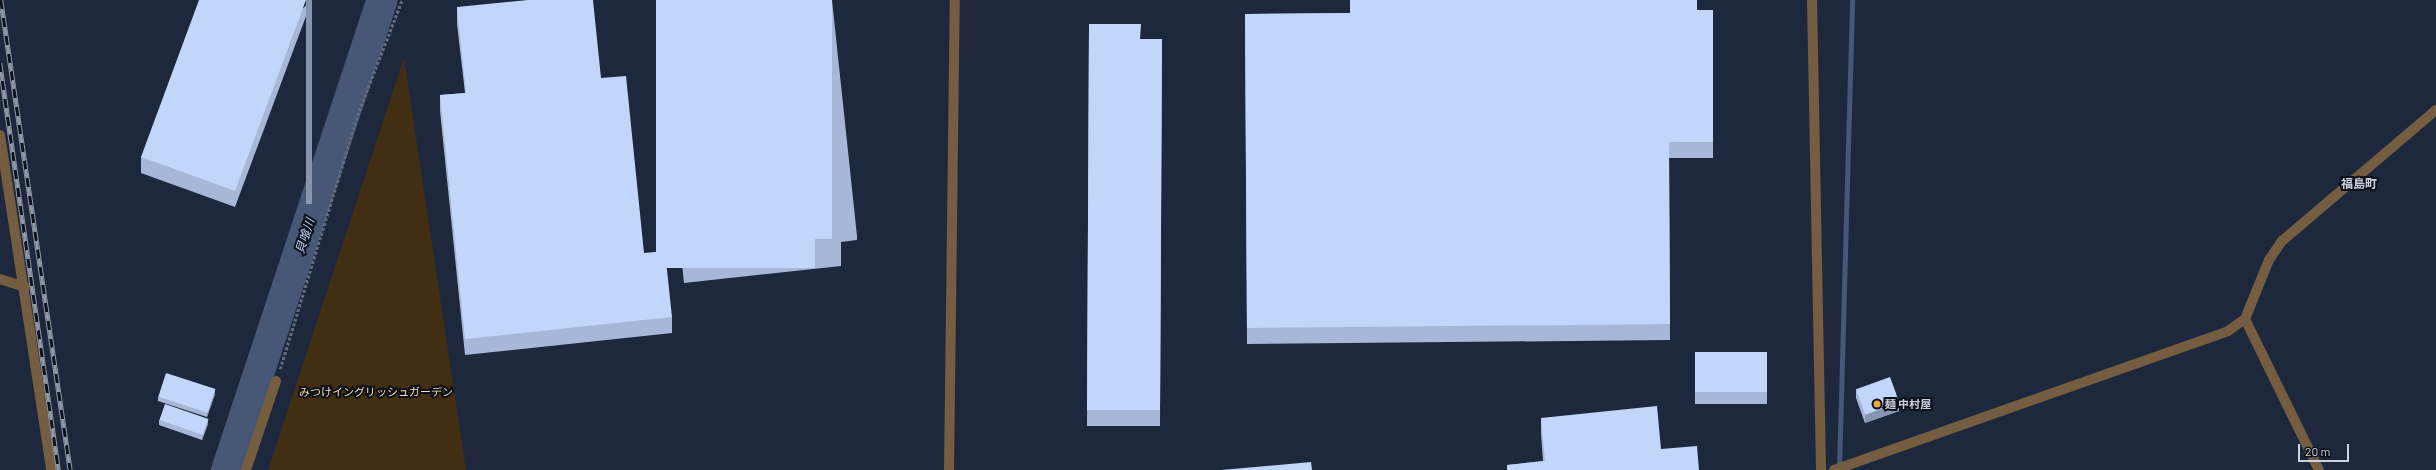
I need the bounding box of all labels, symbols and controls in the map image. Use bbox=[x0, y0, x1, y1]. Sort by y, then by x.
district label: 福島町 bbox=[2341, 177, 2377, 191]
water label: 貝喰川 bbox=[293, 217, 317, 255]
park label: みつけイングリッシュガーデン bbox=[299, 385, 453, 399]
place label: 麺 中村屋 bbox=[1885, 397, 1931, 411]
marker: 麺 中村屋 bbox=[1872, 399, 1882, 409]
scale bar bbox=[2300, 436, 2351, 462]
text: 20 m bbox=[2305, 444, 2331, 458]

